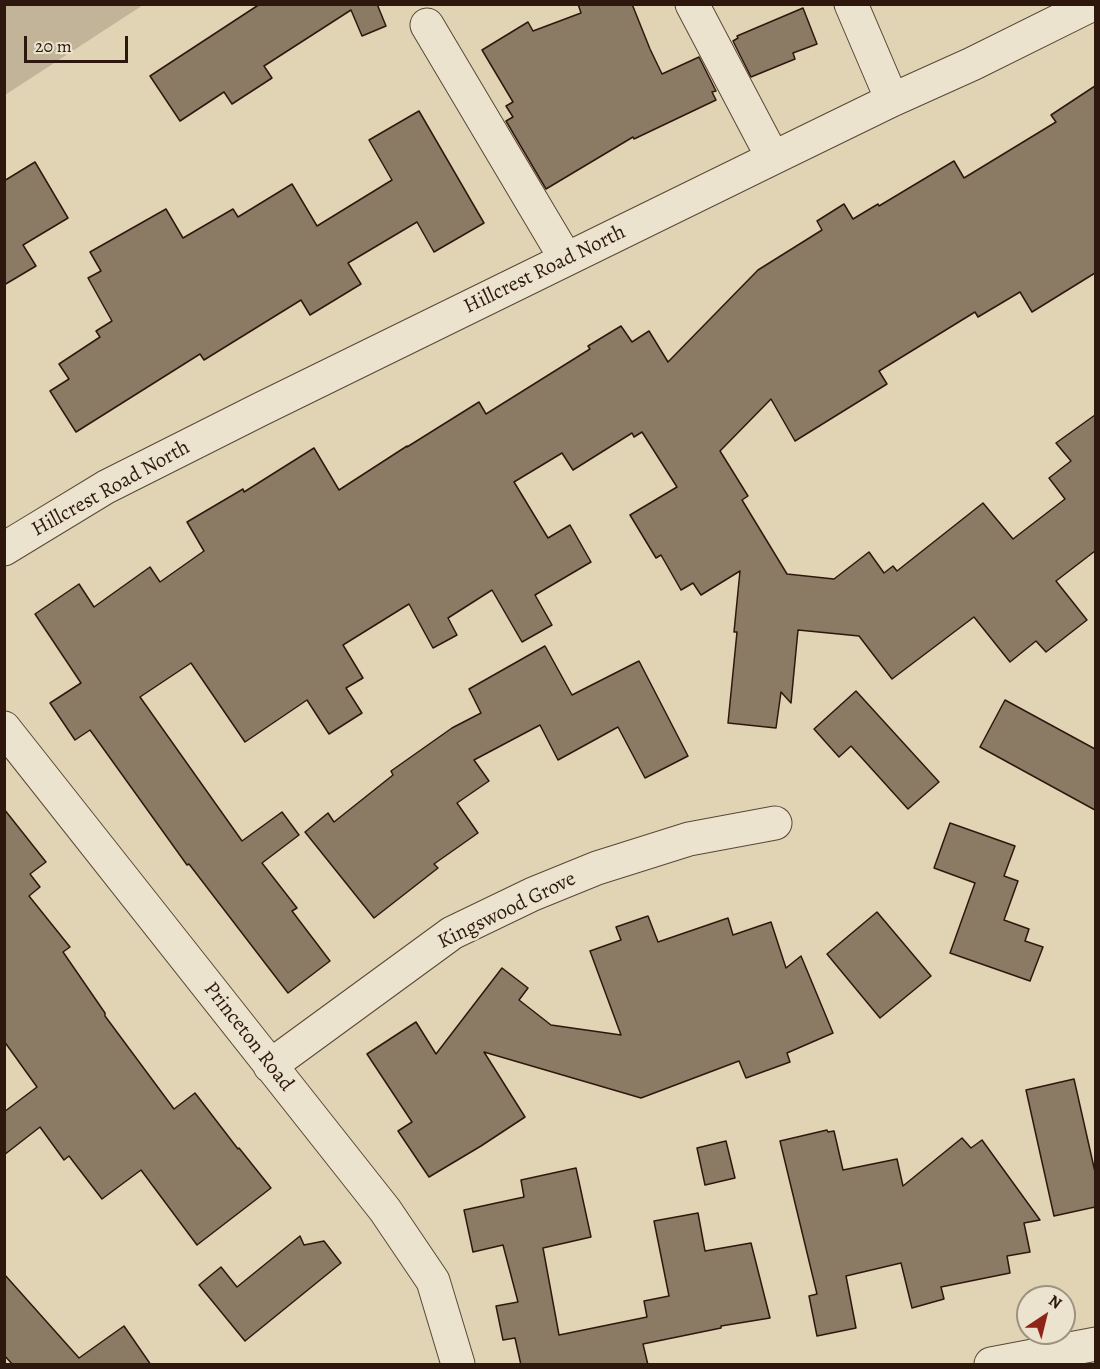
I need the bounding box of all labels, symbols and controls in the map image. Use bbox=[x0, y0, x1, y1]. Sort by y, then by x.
scale bar bbox=[27, 24, 130, 62]
text: 20 m bbox=[35, 34, 72, 58]
street label: Hillcrest Road North bbox=[460, 220, 630, 320]
street label: Hillcrest Road North bbox=[28, 435, 194, 543]
street label: Kingswood Grove bbox=[434, 867, 580, 955]
street label: Princeton Road bbox=[198, 977, 298, 1097]
north arrow bbox=[1016, 1285, 1076, 1345]
text: N bbox=[1044, 1290, 1066, 1314]

